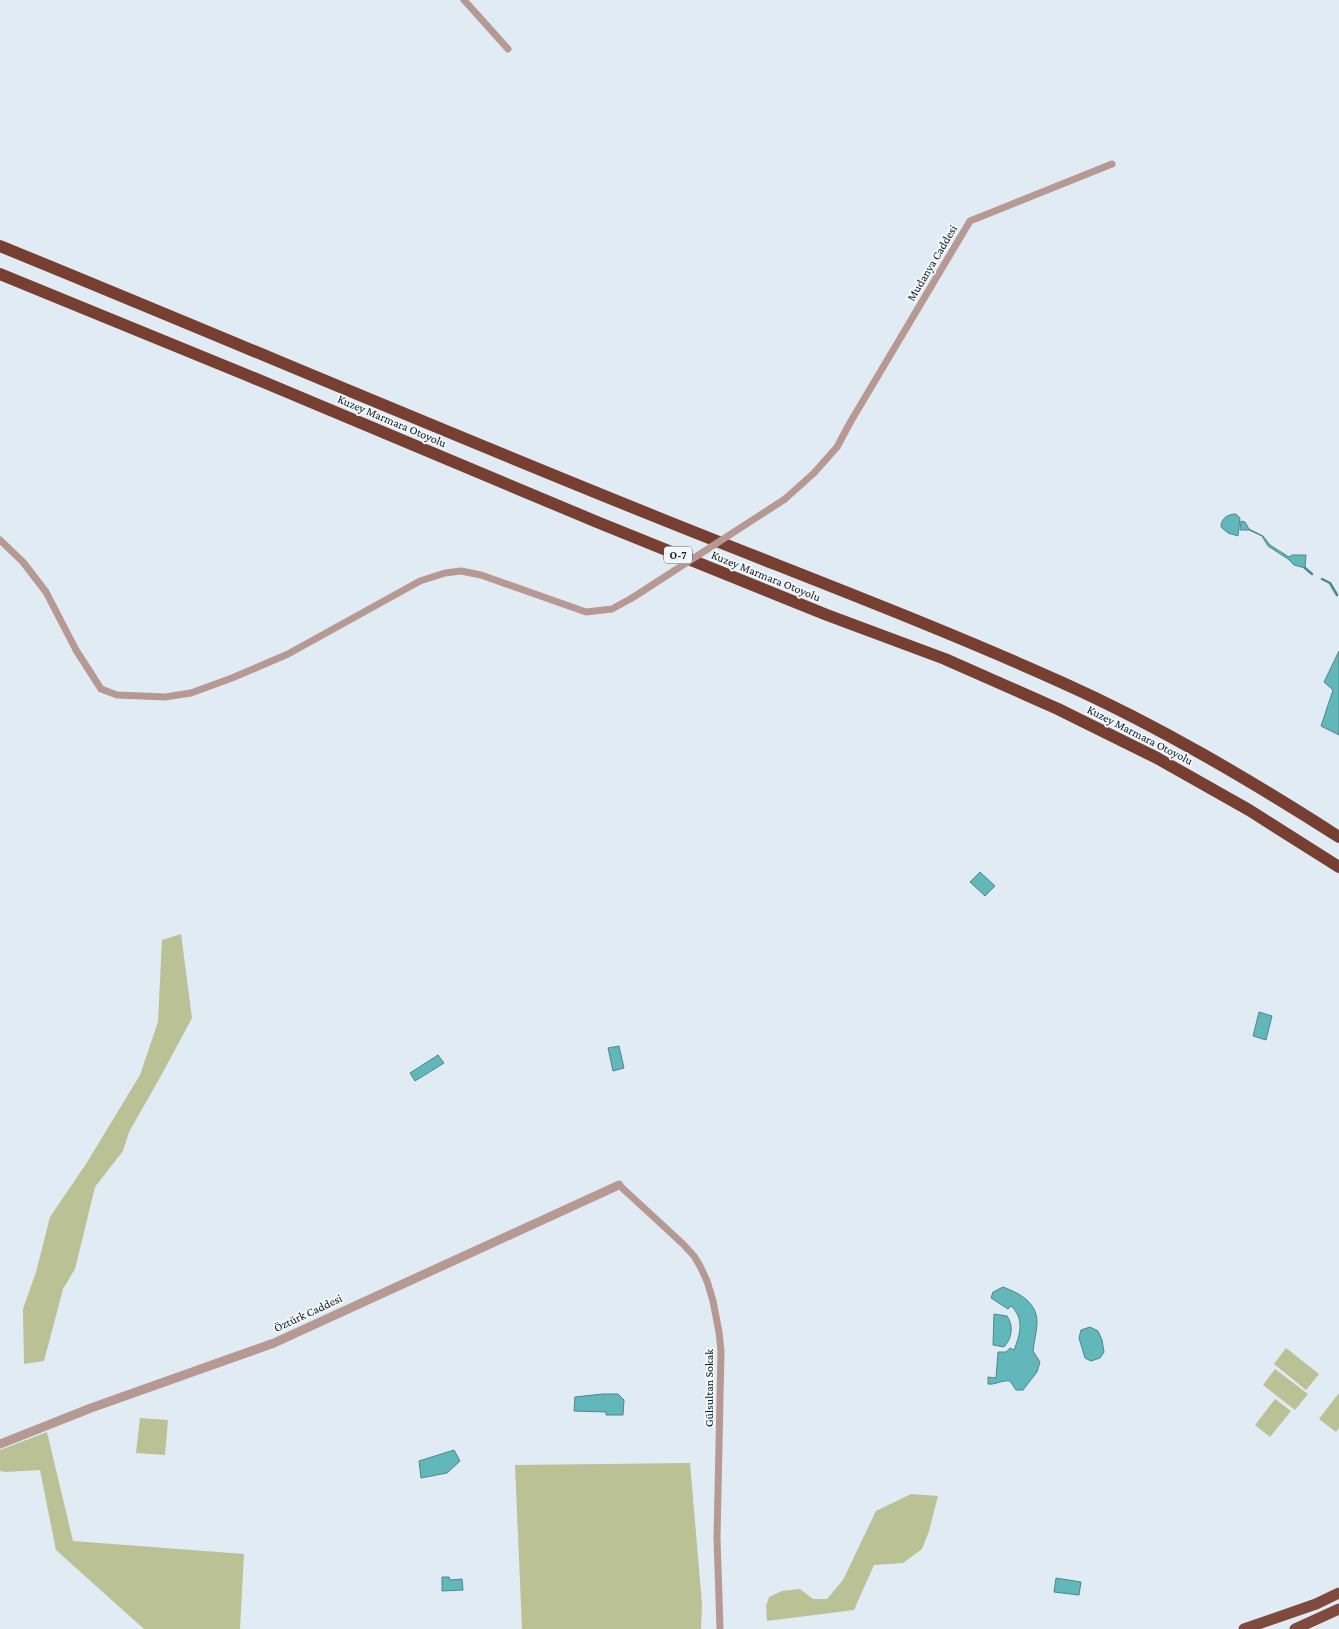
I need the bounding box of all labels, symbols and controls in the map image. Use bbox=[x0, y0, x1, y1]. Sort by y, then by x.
street label: Mudanya Caddesi bbox=[904, 222, 960, 304]
street label: Kuzey Marmara Otoyolu bbox=[336, 392, 449, 450]
road number: O-7 bbox=[664, 546, 692, 564]
street label: Kuzey Marmara Otoyolu bbox=[709, 548, 823, 605]
street label: Kuzey Marmara Otoyolu bbox=[1085, 702, 1196, 768]
street label: Öztürk Caddesi bbox=[272, 1291, 344, 1335]
street label: Gülsultan Sokak bbox=[702, 1349, 716, 1427]

